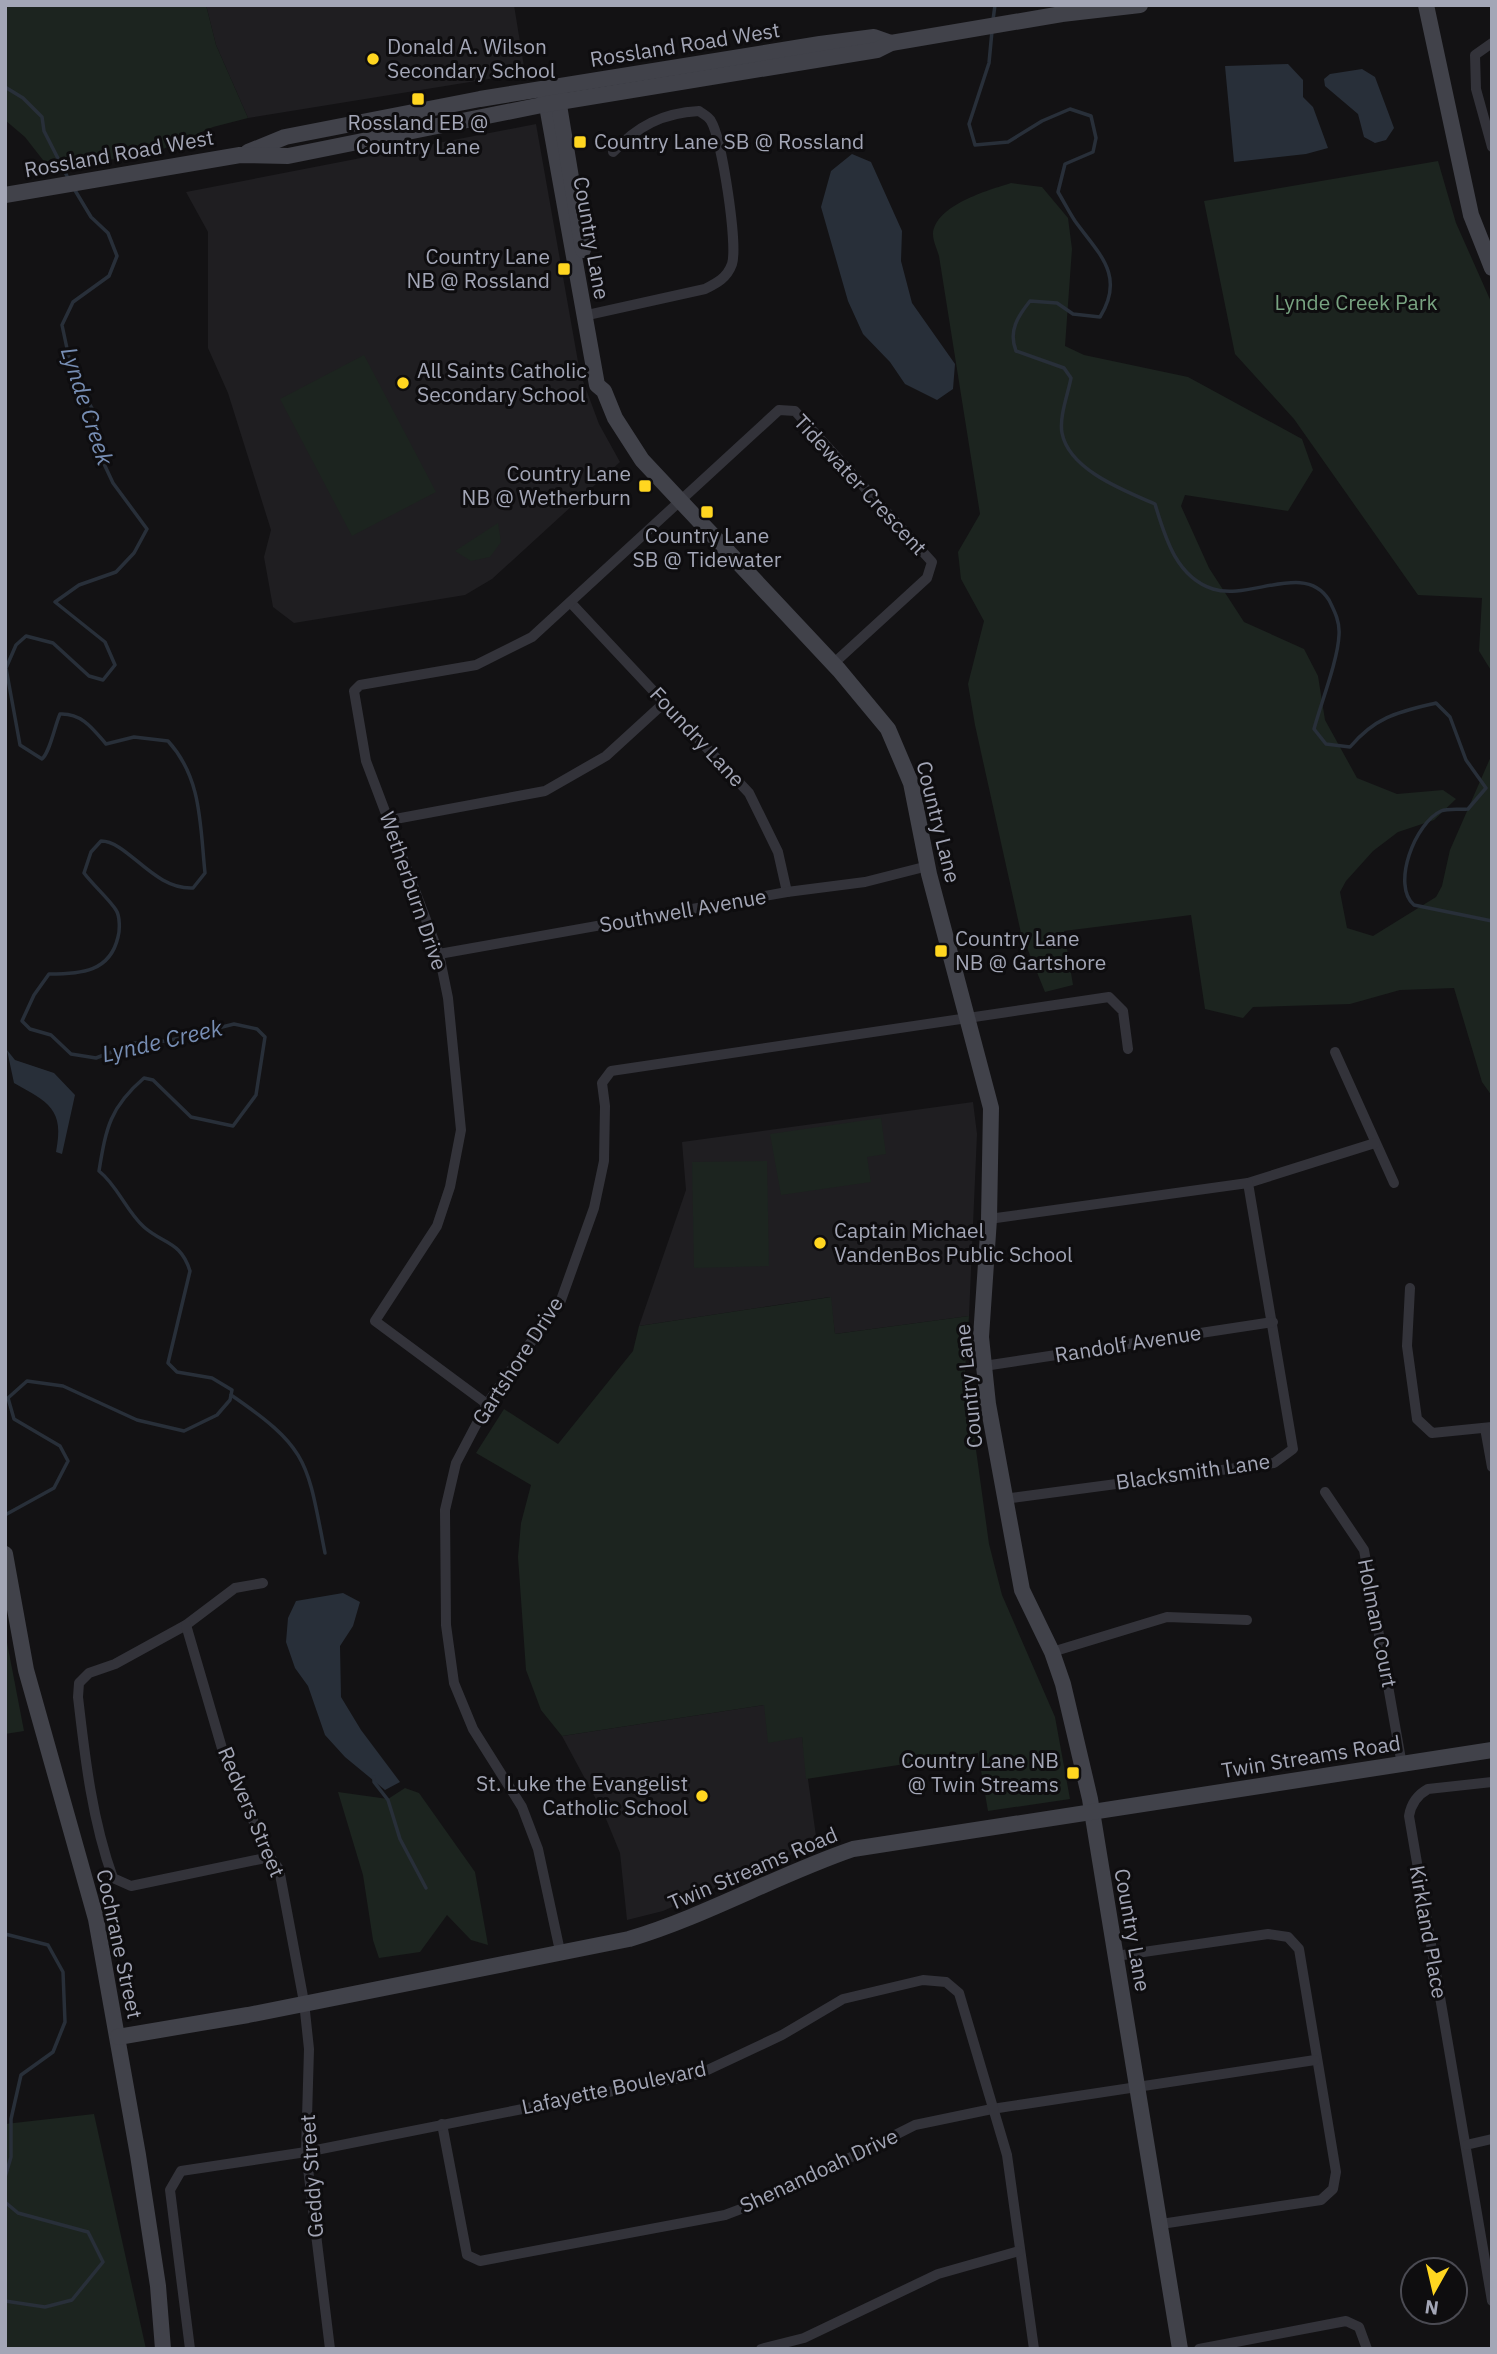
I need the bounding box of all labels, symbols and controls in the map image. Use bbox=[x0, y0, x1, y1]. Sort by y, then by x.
street label: Rossland Road West bbox=[588, 15, 782, 73]
place label: Donald A. Wilson Secondary School bbox=[387, 32, 556, 84]
marker: Donald A. Wilson Secondary School bbox=[365, 51, 381, 67]
marker: Rossland EB @ Country Lane bbox=[410, 91, 426, 107]
place label: Rossland EB @ Country Lane bbox=[348, 108, 488, 160]
street label: Rossland Road West bbox=[22, 123, 216, 183]
place label: Country Lane SB @ Rossland bbox=[594, 127, 864, 155]
marker: Country Lane SB @ Rossland bbox=[572, 134, 588, 150]
street label: Country Lane bbox=[567, 174, 617, 302]
place label: Country Lane NB @ Rossland bbox=[407, 242, 550, 294]
marker: Country Lane NB @ Rossland bbox=[556, 261, 572, 277]
park label: Lynde Creek Park bbox=[1275, 288, 1437, 316]
water label: Lynde Creek bbox=[55, 343, 121, 470]
place label: All Saints Catholic Secondary School bbox=[417, 356, 587, 408]
marker: All Saints Catholic Secondary School bbox=[395, 375, 411, 391]
street label: Tidewater Crescent bbox=[788, 408, 933, 561]
place label: Country Lane NB @ Wetherburn bbox=[462, 459, 631, 511]
marker: Country Lane NB @ Wetherburn bbox=[637, 478, 653, 494]
marker: Country Lane SB @ Tidewater bbox=[699, 504, 715, 520]
place label: Country Lane SB @ Tidewater bbox=[632, 521, 782, 573]
street label: Foundry Lane bbox=[644, 680, 751, 793]
street label: Country Lane bbox=[910, 758, 968, 886]
street label: Wetherburn Drive bbox=[374, 808, 454, 974]
street label: Southwell Avenue bbox=[597, 882, 768, 938]
place label: Country Lane NB @ Gartshore bbox=[955, 924, 1106, 976]
marker: Country Lane NB @ Gartshore bbox=[933, 943, 949, 959]
water label: Lynde Creek bbox=[99, 1011, 226, 1068]
place label: Captain Michael VandenBos Public School bbox=[834, 1216, 1073, 1268]
marker: Captain Michael VandenBos Public School bbox=[812, 1235, 828, 1251]
street label: Gartshore Drive bbox=[465, 1291, 569, 1430]
street label: Randolf Avenue bbox=[1053, 1318, 1203, 1368]
street label: Country Lane bbox=[948, 1323, 988, 1450]
street label: Blacksmith Lane bbox=[1114, 1446, 1272, 1496]
street label: Holman Court bbox=[1352, 1556, 1404, 1690]
street label: Twin Streams Road bbox=[1219, 1728, 1402, 1784]
street label: Redvers Street bbox=[212, 1742, 292, 1881]
place label: Country Lane NB @ Twin Streams bbox=[901, 1746, 1059, 1798]
marker: Country Lane NB @ Twin Streams bbox=[1065, 1765, 1081, 1781]
place label: St. Luke the Evangelist Catholic School bbox=[476, 1769, 688, 1821]
marker: St. Luke the Evangelist Catholic School bbox=[694, 1788, 710, 1804]
street label: Twin Streams Road bbox=[664, 1820, 841, 1916]
street label: Kirkland Place bbox=[1403, 1863, 1454, 2001]
street label: Cochrane Street bbox=[90, 1866, 149, 2021]
street label: Country Lane bbox=[1108, 1866, 1158, 1994]
street label: Lafayette Boulevard bbox=[519, 2054, 709, 2120]
street label: Geddy Street bbox=[293, 2113, 329, 2239]
street label: Shenandoah Drive bbox=[735, 2121, 902, 2219]
north arrow bbox=[1399, 2256, 1469, 2326]
text: N bbox=[1423, 2295, 1440, 2321]

